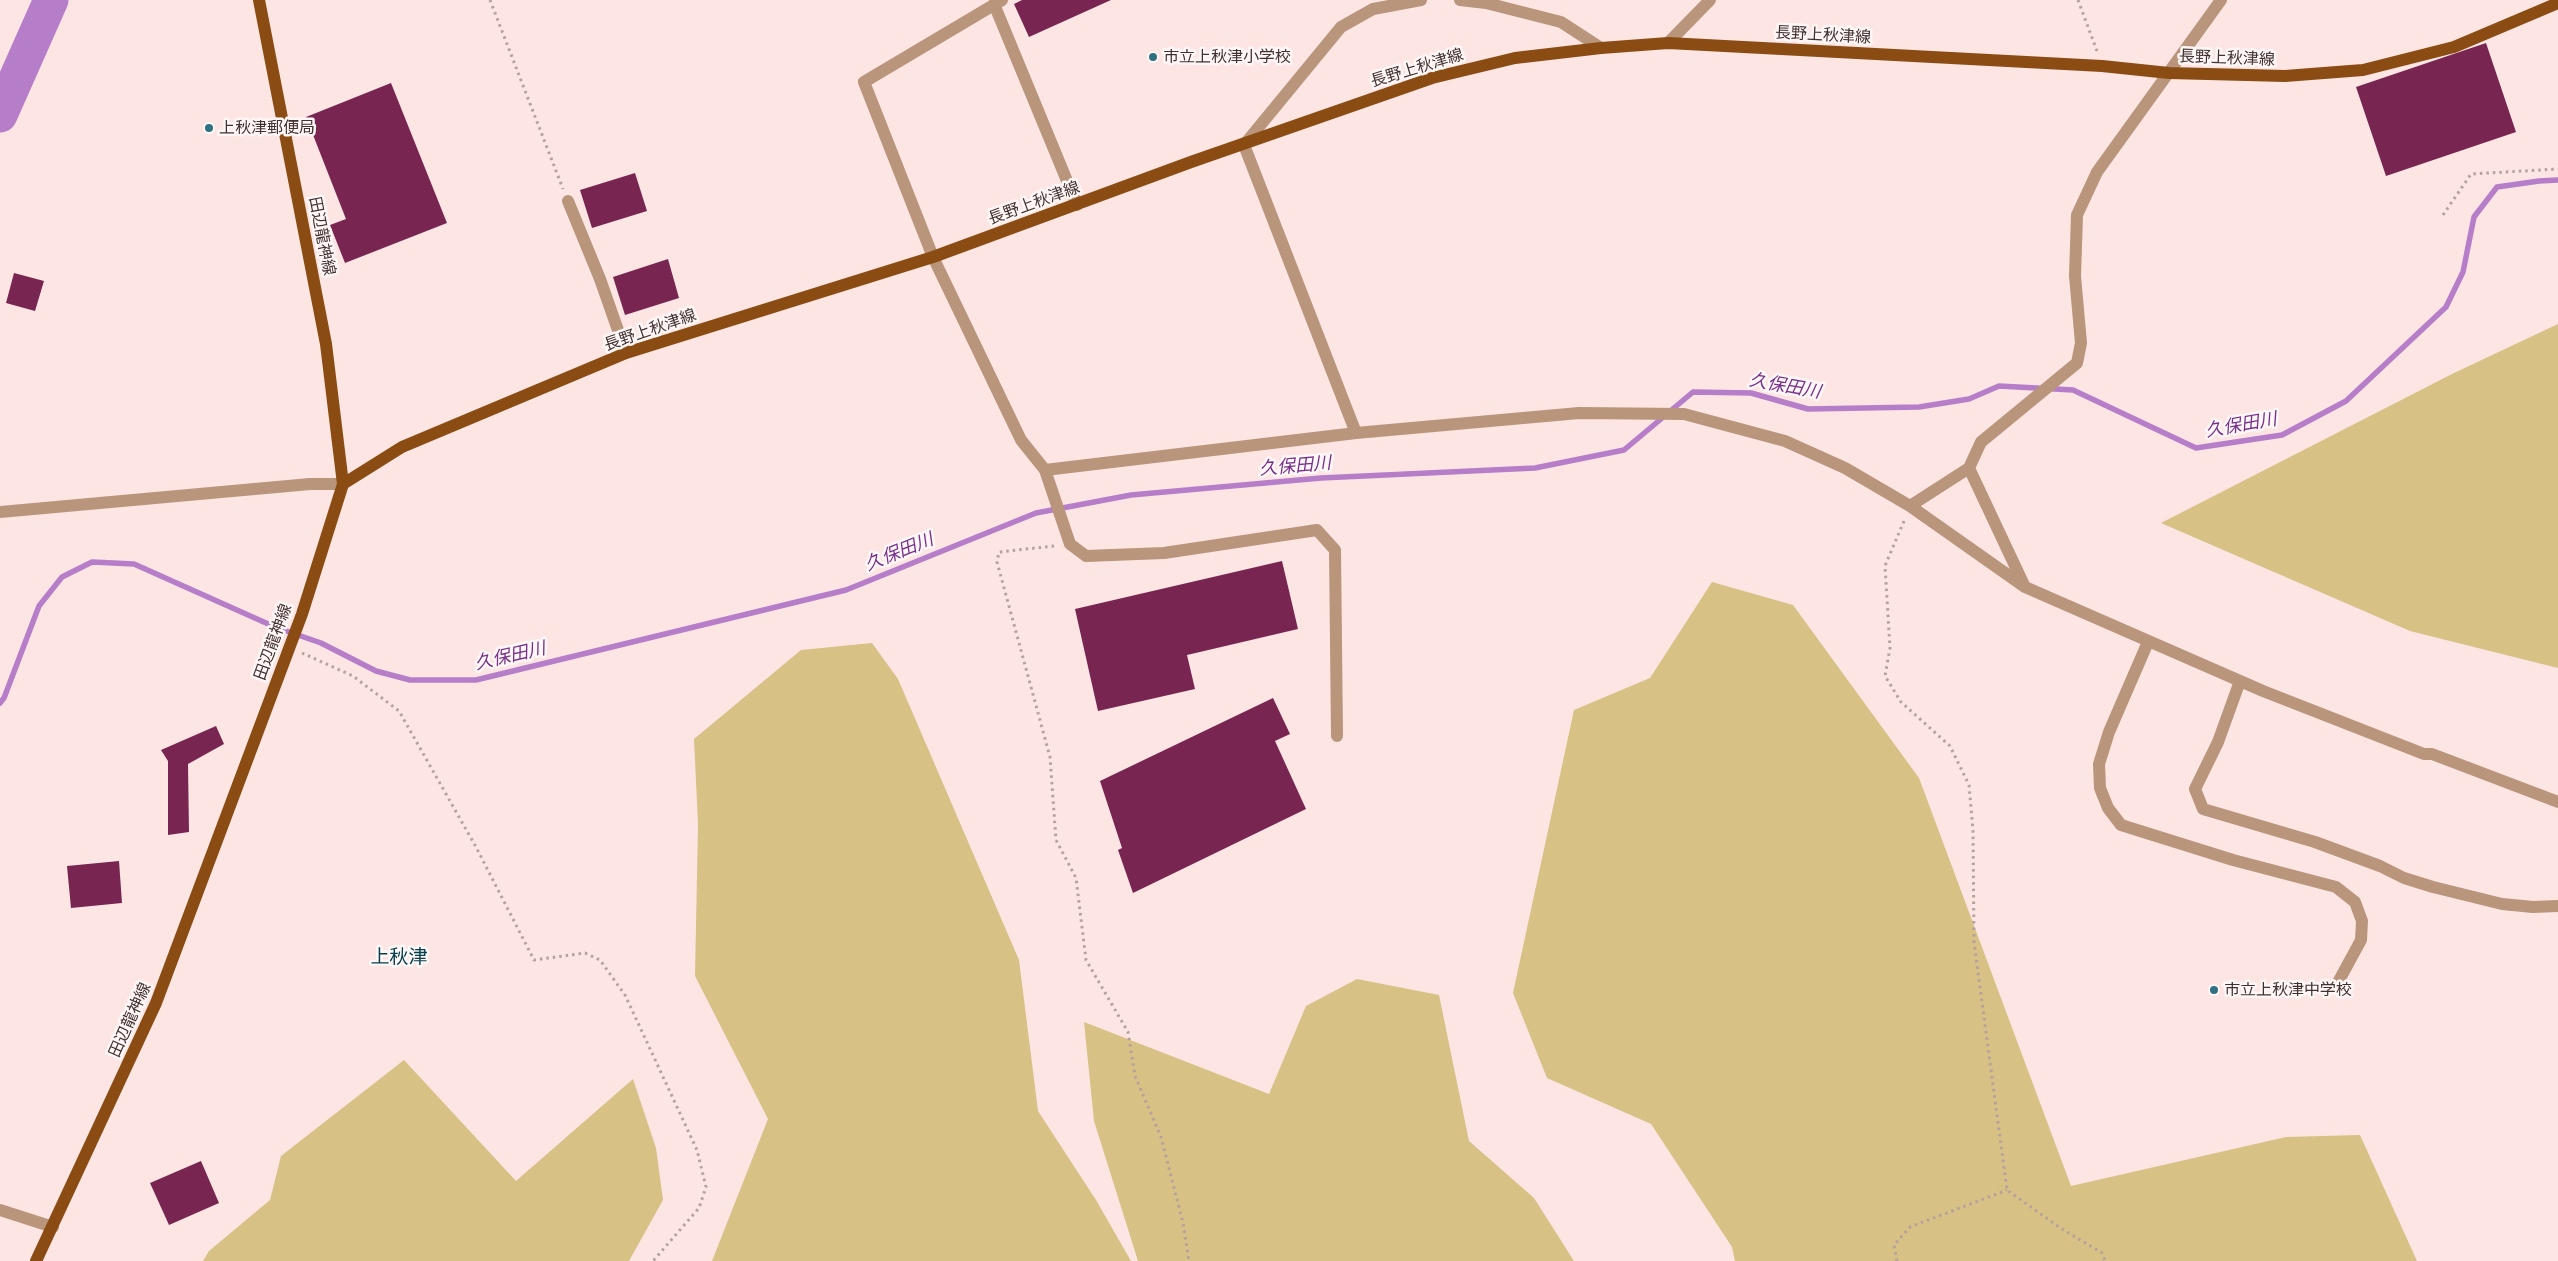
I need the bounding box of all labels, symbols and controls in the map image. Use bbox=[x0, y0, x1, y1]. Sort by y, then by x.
street label: 長野上秋津線 bbox=[1775, 23, 1871, 47]
street label: 長野上秋津線 bbox=[1368, 45, 1466, 91]
place label: 市立上秋津小学校 bbox=[1163, 47, 1291, 67]
street label: 長野上秋津線 bbox=[2179, 47, 2275, 69]
marker: 市立上秋津小学校 bbox=[1147, 51, 1159, 63]
place label: 上秋津郵便局 bbox=[219, 118, 315, 138]
marker: 上秋津郵便局 bbox=[203, 122, 215, 134]
street label: 長野上秋津線 bbox=[986, 178, 1082, 228]
street label: 田辺龍神線 bbox=[305, 195, 339, 277]
street label: 長野上秋津線 bbox=[601, 305, 699, 355]
water label: 久保田川 bbox=[1748, 369, 1822, 403]
water label: 久保田川 bbox=[2204, 408, 2278, 442]
water label: 久保田川 bbox=[1258, 452, 1332, 480]
water label: 久保田川 bbox=[862, 529, 936, 575]
street label: 田辺龍神線 bbox=[250, 601, 296, 683]
water label: 久保田川 bbox=[472, 637, 548, 675]
district label: 上秋津 bbox=[371, 946, 427, 968]
street label: 田辺龍神線 bbox=[105, 980, 155, 1060]
place label: 市立上秋津中学校 bbox=[2224, 980, 2352, 1000]
marker: 市立上秋津中学校 bbox=[2208, 984, 2220, 996]

